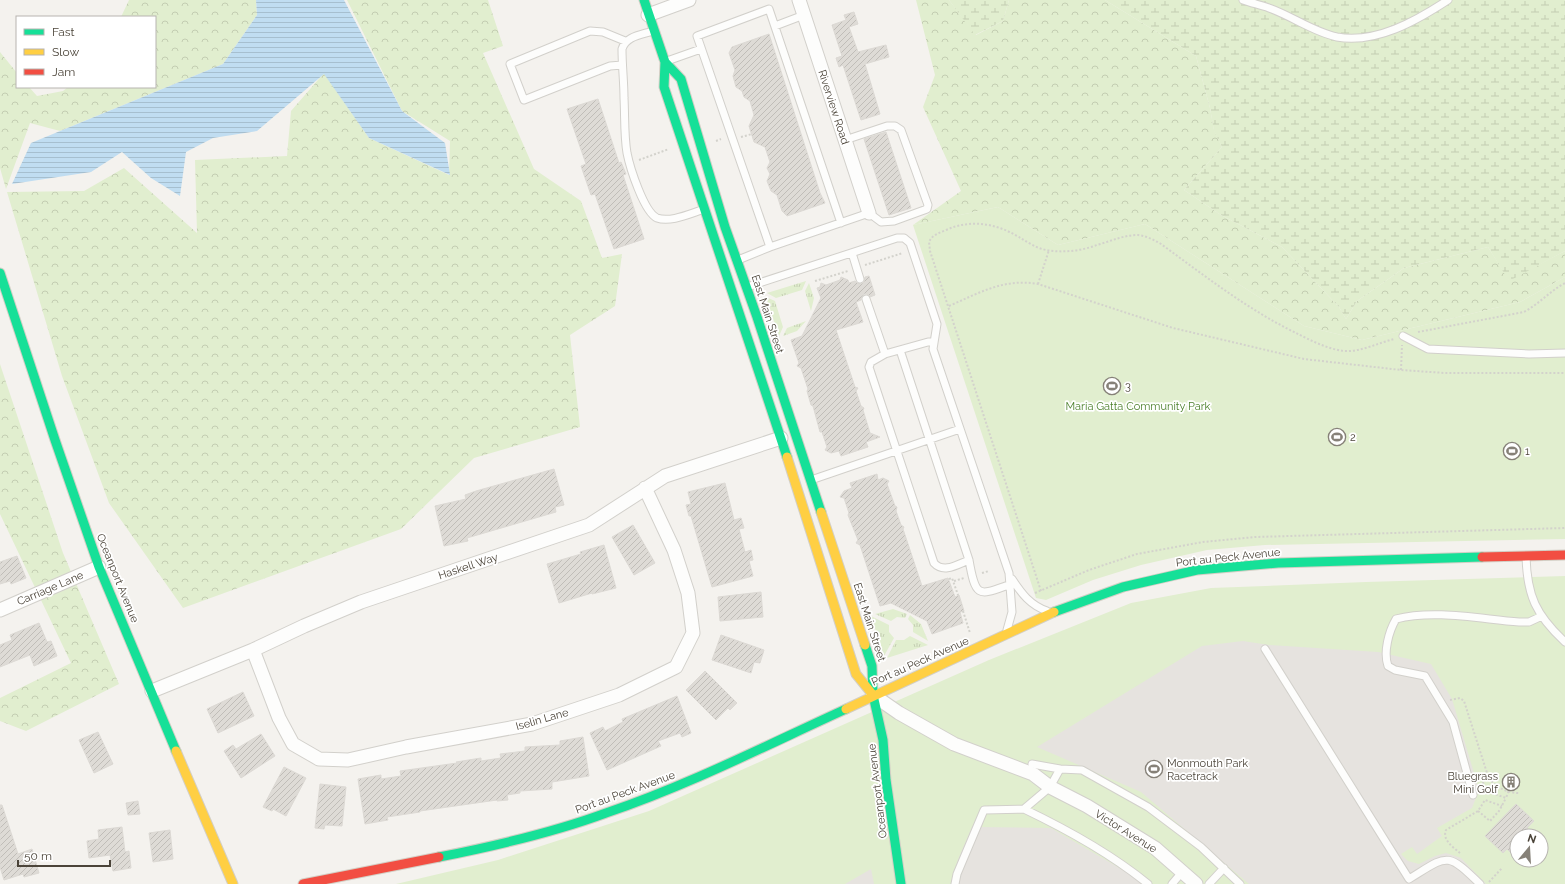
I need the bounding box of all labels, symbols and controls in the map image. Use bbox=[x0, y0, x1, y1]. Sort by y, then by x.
legend bbox=[16, 16, 156, 88]
text: Fast bbox=[52, 25, 75, 39]
text: Slow bbox=[52, 45, 79, 59]
text: Jam bbox=[52, 65, 75, 79]
street label: Riverview Road bbox=[815, 68, 852, 146]
street label: East Main Street bbox=[749, 273, 786, 356]
sports icon: 3 bbox=[1102, 376, 1122, 396]
place label: 3 bbox=[1125, 380, 1131, 393]
park label: Maria Gatta Community Park bbox=[1066, 400, 1211, 413]
sports icon: 2 bbox=[1327, 427, 1347, 447]
place label: 2 bbox=[1350, 431, 1356, 444]
sports icon: 1 bbox=[1502, 441, 1522, 461]
place label: 1 bbox=[1525, 445, 1530, 458]
street label: Oceanport Avenue bbox=[94, 532, 142, 625]
street label: Port au Peck Avenue bbox=[1175, 545, 1282, 569]
street label: Haskell Way bbox=[437, 551, 500, 582]
street label: Carriage Lane bbox=[15, 568, 86, 608]
street label: East Main Street bbox=[851, 581, 888, 664]
street label: Port au Peck Avenue bbox=[870, 634, 971, 689]
street label: Iselin Lane bbox=[514, 706, 571, 733]
street label: Oceanport Avenue bbox=[865, 742, 890, 839]
place label: Monmouth Park Racetrack bbox=[1167, 757, 1248, 783]
sports icon: Monmouth Park Racetrack bbox=[1144, 759, 1164, 779]
street label: Port au Peck Avenue bbox=[574, 768, 677, 817]
place label: Bluegrass Mini Golf bbox=[1447, 770, 1498, 796]
building icon: Bluegrass Mini Golf bbox=[1501, 772, 1521, 792]
street label: Victor Avenue bbox=[1092, 807, 1160, 856]
north arrow bbox=[1509, 828, 1549, 868]
text: N bbox=[1526, 831, 1538, 846]
scale bar bbox=[18, 842, 110, 868]
text: 50 m bbox=[24, 849, 52, 863]

